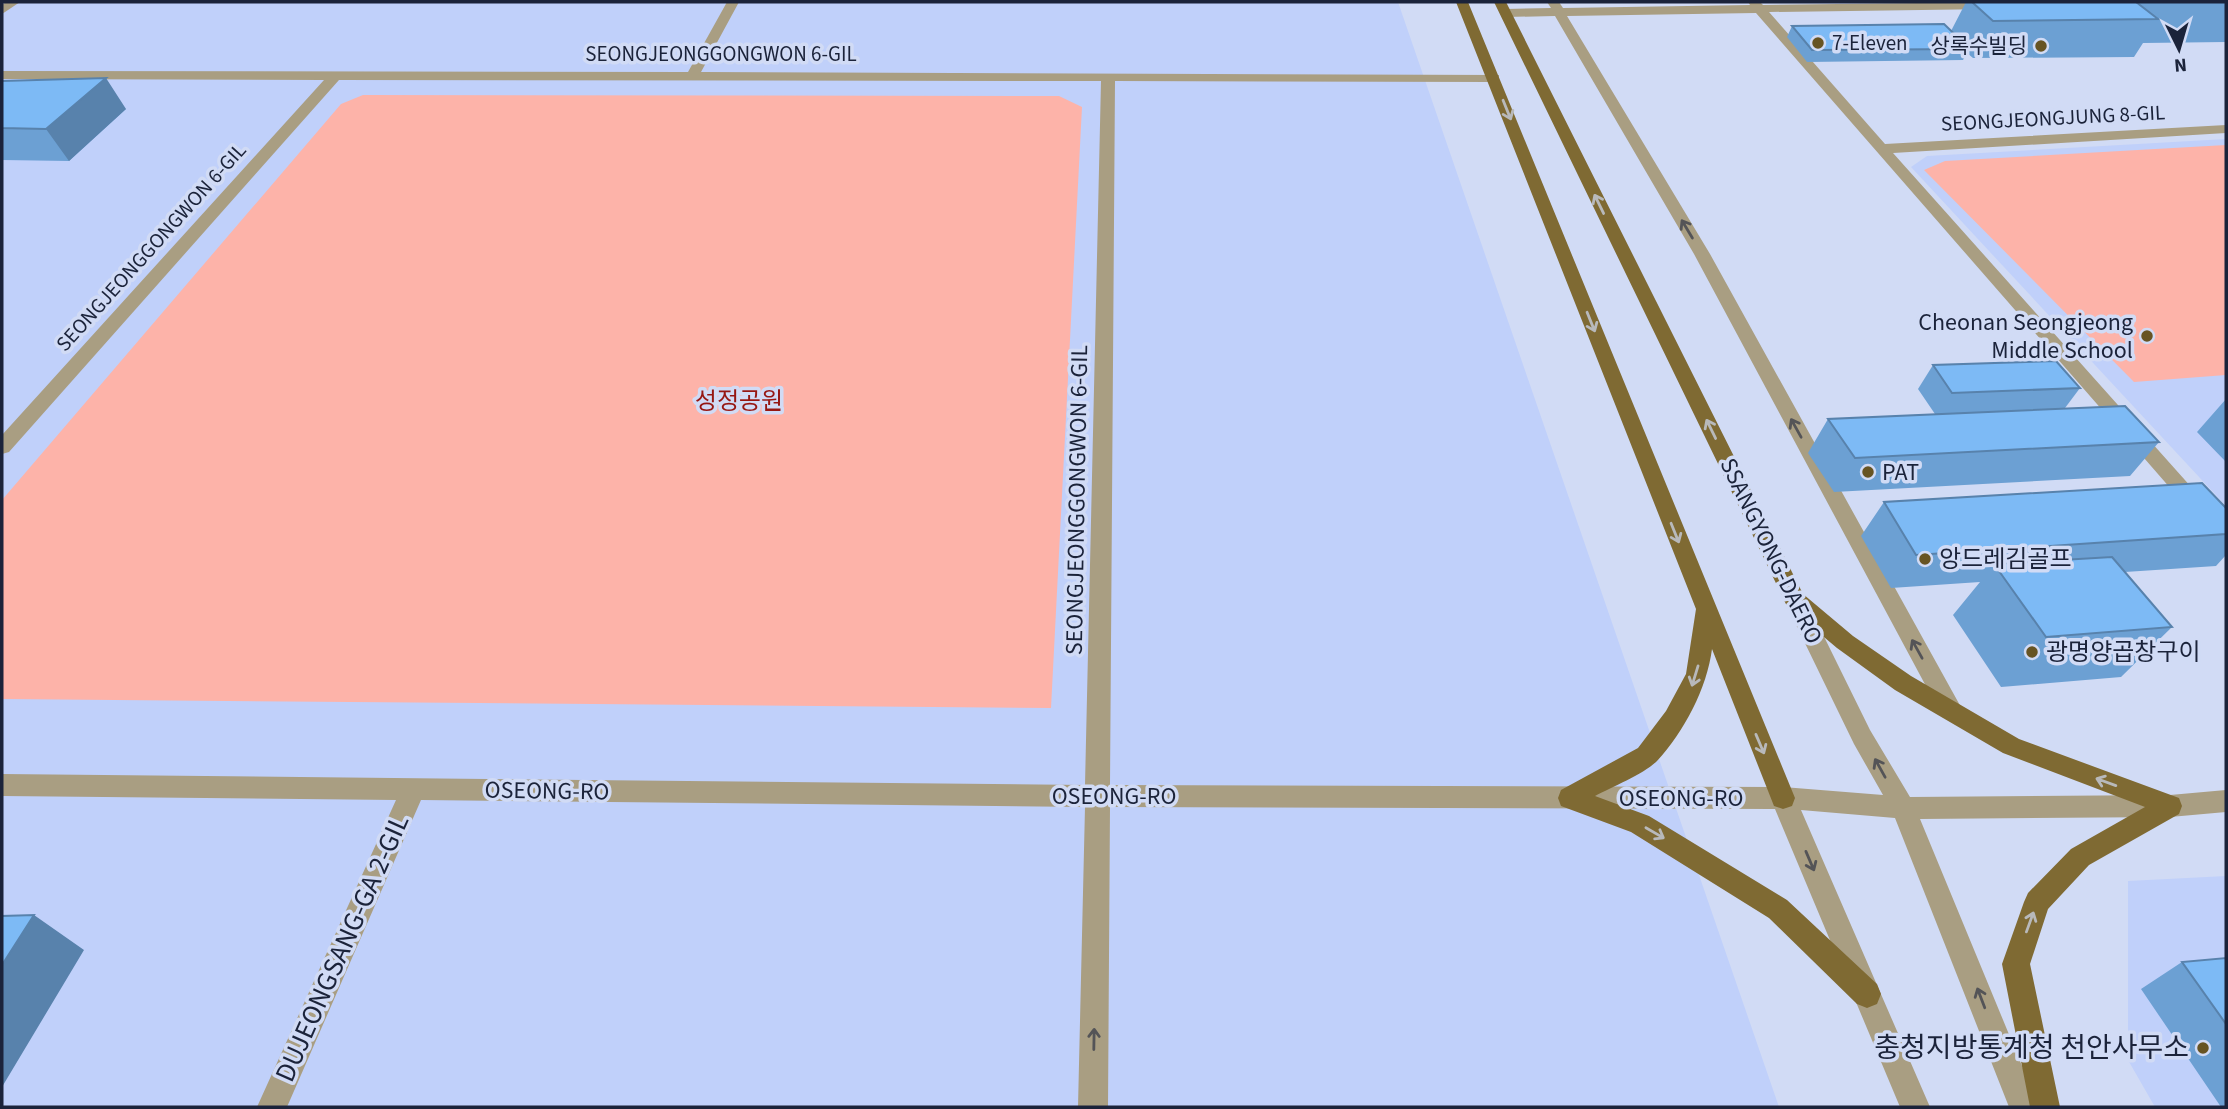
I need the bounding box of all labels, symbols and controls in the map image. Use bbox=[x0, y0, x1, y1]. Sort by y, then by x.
north arrow bbox=[2144, 14, 2214, 84]
place label: 7-Eleven bbox=[1832, 28, 1908, 58]
place label: 상록수빌딩 bbox=[1930, 31, 2027, 61]
marker: 7-Eleven bbox=[1810, 35, 1826, 51]
marker: 상록수빌딩 bbox=[2033, 38, 2049, 54]
street label: SEONGJEONGGONGWON 6-GIL bbox=[585, 39, 857, 69]
text: N bbox=[2173, 50, 2188, 78]
street label: SEONGJEONGJUNG 8-GIL bbox=[1940, 97, 2166, 139]
one-way arrow bbox=[1501, 99, 1514, 121]
street label: SEONGJEONGGONGWON 6-GIL bbox=[49, 136, 253, 358]
one-way arrow bbox=[1592, 194, 1605, 215]
one-way arrow bbox=[1679, 219, 1693, 239]
place label: Cheonan Seongjeong Middle School bbox=[1918, 305, 2133, 368]
one-way arrow bbox=[1585, 310, 1598, 332]
marker: Cheonan Seongjeong Middle School bbox=[2139, 328, 2155, 344]
street label: SEONGJEONGGONGWON 6-GIL bbox=[1057, 344, 1097, 655]
park label: 성정공원 bbox=[695, 384, 783, 419]
one-way arrow bbox=[1789, 418, 1803, 439]
one-way arrow bbox=[1703, 419, 1717, 440]
street label: SSANGYONG-DAERO bbox=[1711, 452, 1831, 650]
place label: PAT bbox=[1882, 455, 1919, 490]
marker: PAT bbox=[1860, 464, 1876, 480]
one-way arrow bbox=[1670, 522, 1683, 543]
place label: 앙드레김골프 bbox=[1939, 542, 2071, 577]
marker: 앙드레김골프 bbox=[1917, 551, 1933, 567]
place label: 광명양곱창구이 bbox=[2046, 635, 2201, 670]
one-way arrow bbox=[1910, 640, 1924, 660]
marker: 광명양곱창구이 bbox=[2024, 644, 2040, 660]
one-way arrow bbox=[1687, 664, 1700, 686]
one-way arrow bbox=[1754, 733, 1767, 754]
one-way arrow bbox=[1873, 758, 1887, 778]
street label: OSEONG-RO bbox=[484, 772, 610, 810]
one-way arrow bbox=[2096, 775, 2118, 787]
street label: OSEONG-RO bbox=[1052, 779, 1176, 814]
street label: OSEONG-RO bbox=[1619, 781, 1743, 816]
street label: DUJEONGSANG-GA 2-GIL bbox=[265, 808, 419, 1088]
one-way arrow bbox=[1645, 826, 1665, 840]
one-way arrow bbox=[1804, 850, 1817, 871]
one-way arrow bbox=[2025, 912, 2038, 933]
one-way arrow bbox=[1973, 988, 1986, 1010]
one-way arrow bbox=[1087, 1028, 1101, 1051]
place label: 충청지방통계청 천안사무소 bbox=[1874, 1028, 2189, 1068]
marker: 충청지방통계청 천안사무소 bbox=[2195, 1040, 2211, 1056]

